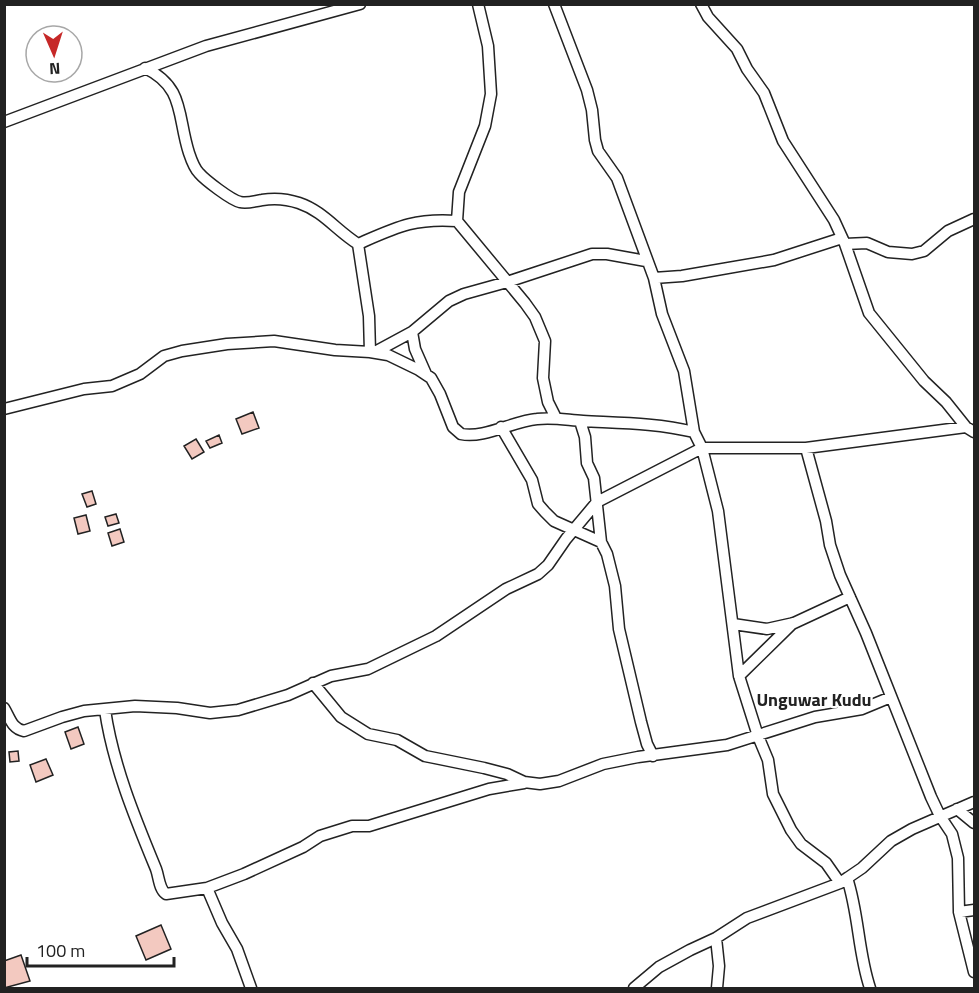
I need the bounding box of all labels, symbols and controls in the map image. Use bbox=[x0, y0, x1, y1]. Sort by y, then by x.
north arrow bbox=[24, 24, 84, 84]
text: N bbox=[49, 57, 61, 81]
district label: Unguwar Kudu bbox=[756, 686, 872, 713]
scale bar bbox=[27, 930, 174, 968]
text: 100 m bbox=[36, 937, 85, 964]

